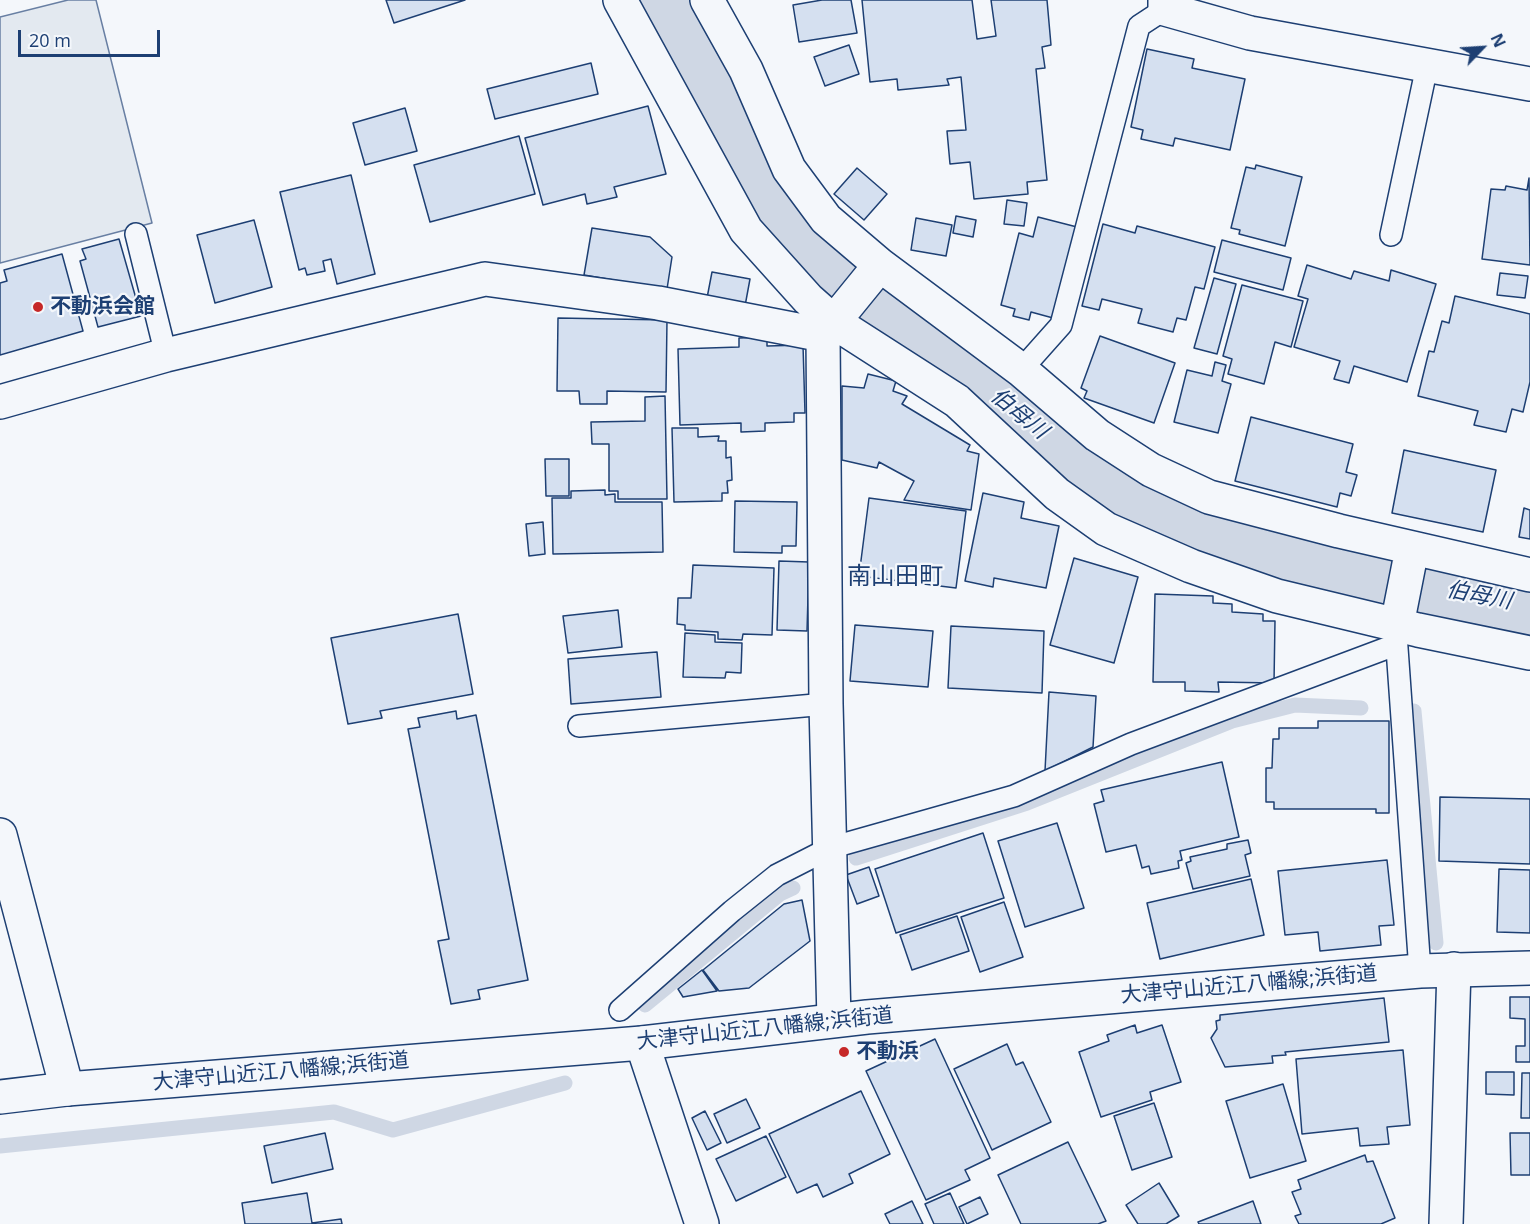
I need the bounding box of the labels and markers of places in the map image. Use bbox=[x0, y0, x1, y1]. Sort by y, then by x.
place label: 不動浜会館 bbox=[50, 294, 155, 320]
marker: 不動浜会館 bbox=[31, 300, 45, 314]
place label: 不動浜 bbox=[856, 1039, 919, 1065]
marker: 不動浜 bbox=[837, 1045, 851, 1059]

